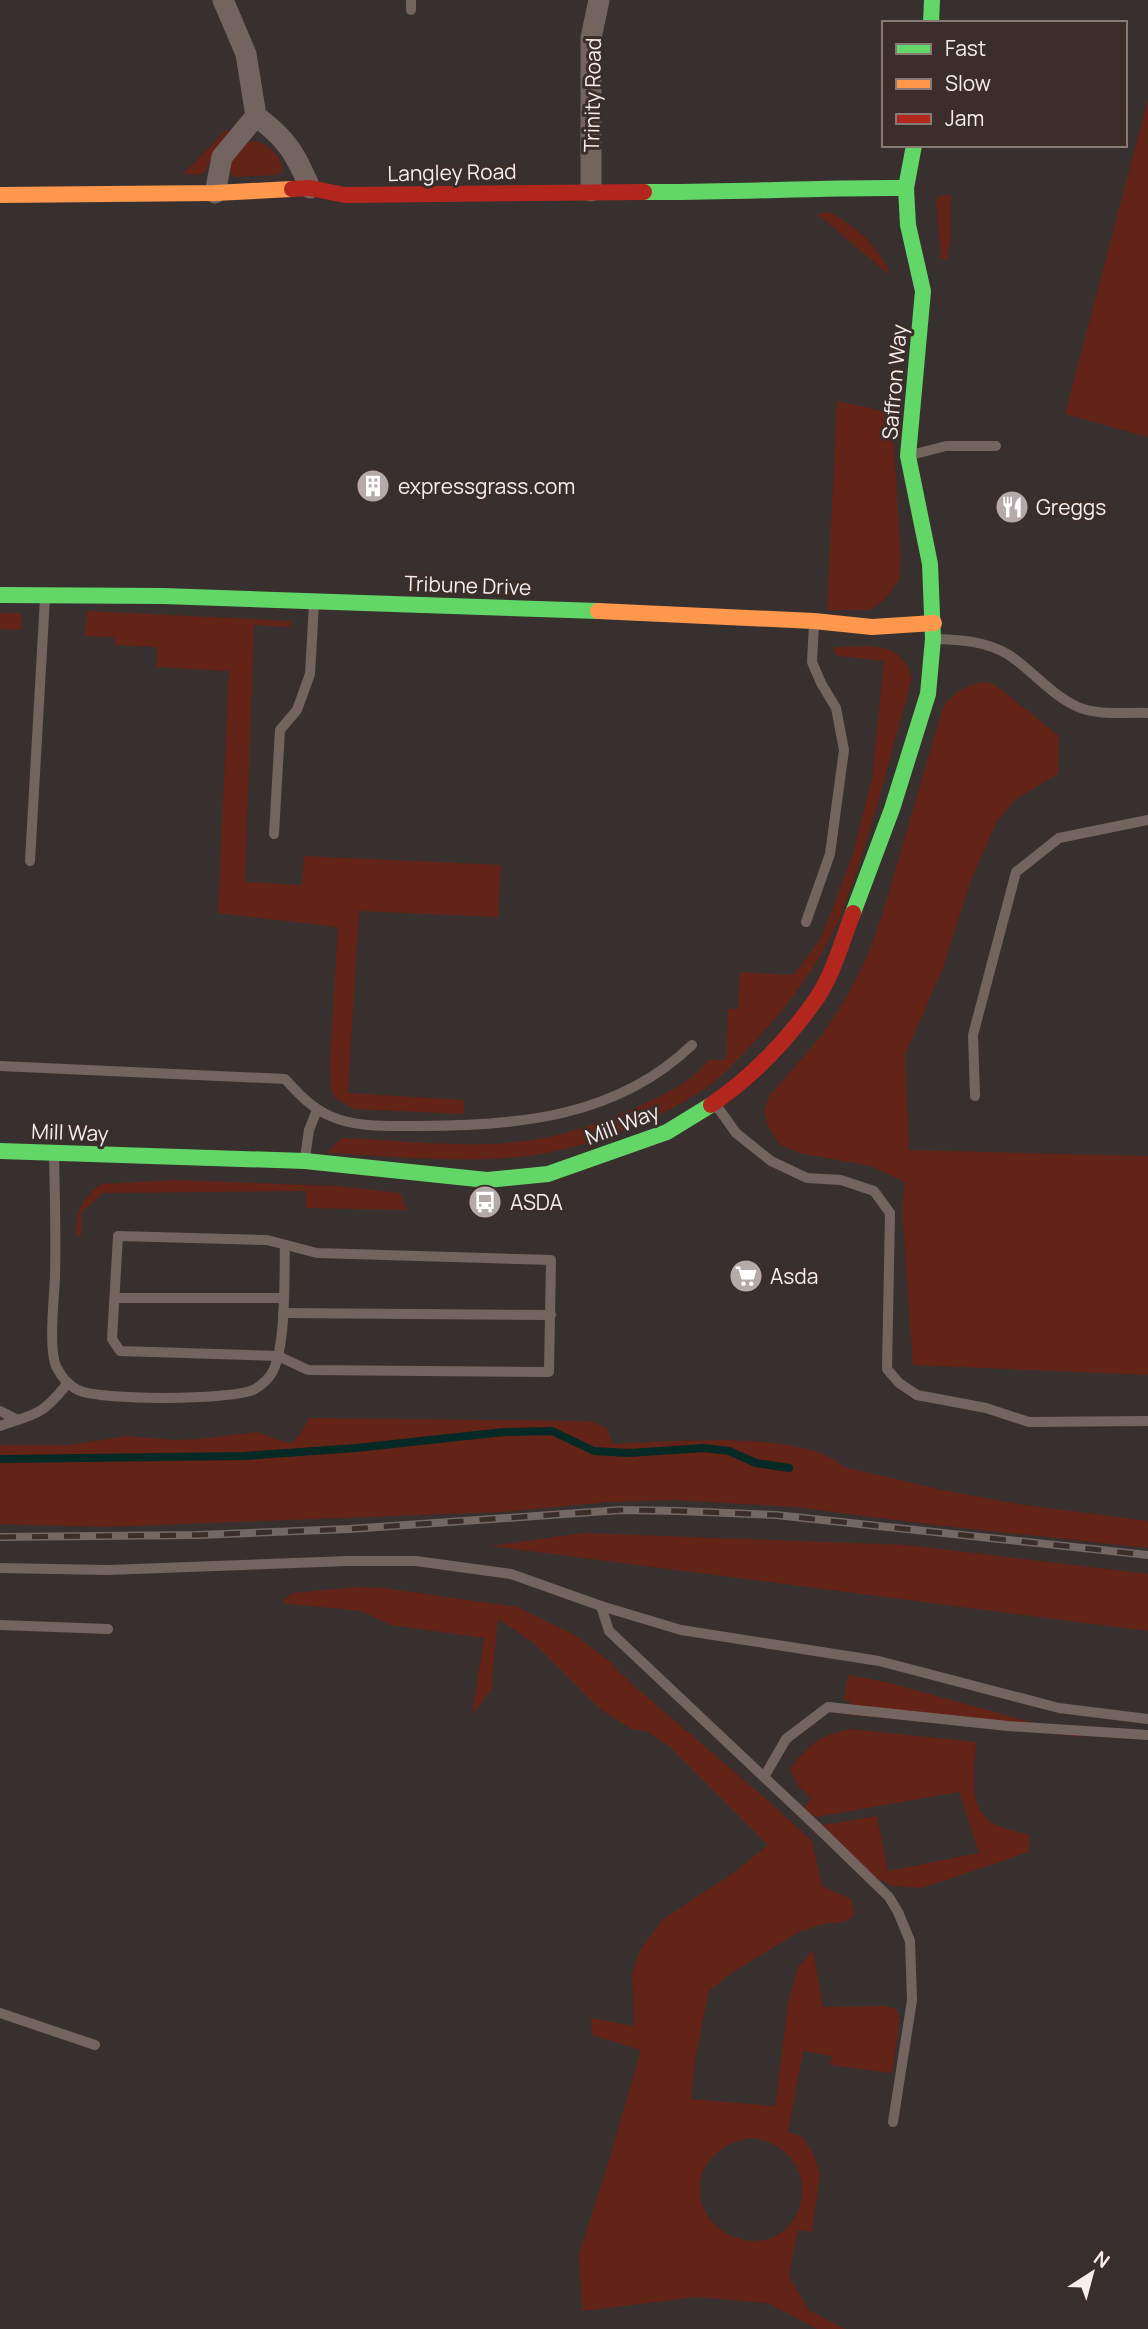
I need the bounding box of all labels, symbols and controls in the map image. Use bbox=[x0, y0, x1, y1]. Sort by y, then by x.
legend bbox=[882, 21, 1127, 147]
text: Fast bbox=[945, 34, 986, 62]
street label: Trinity Road bbox=[577, 38, 607, 152]
text: Slow bbox=[945, 69, 991, 97]
text: Jam bbox=[945, 104, 984, 132]
street label: Langley Road bbox=[387, 157, 517, 187]
street label: Saffron Way bbox=[875, 323, 913, 441]
building icon: expressgrass.com bbox=[354, 467, 392, 505]
place label: expressgrass.com bbox=[398, 472, 575, 500]
restaurant icon: Greggs bbox=[993, 488, 1031, 526]
place label: Greggs bbox=[1036, 493, 1106, 521]
street label: Tribune Drive bbox=[404, 569, 532, 601]
street label: Mill Way bbox=[581, 1097, 663, 1151]
street label: Mill Way bbox=[31, 1117, 109, 1147]
bus stop icon: ASDA bbox=[466, 1183, 504, 1221]
place label: ASDA bbox=[510, 1188, 563, 1216]
supermarket icon: Asda bbox=[727, 1257, 765, 1295]
place label: Asda bbox=[770, 1262, 818, 1290]
north arrow bbox=[1057, 2238, 1127, 2308]
text: N bbox=[1089, 2245, 1115, 2274]

